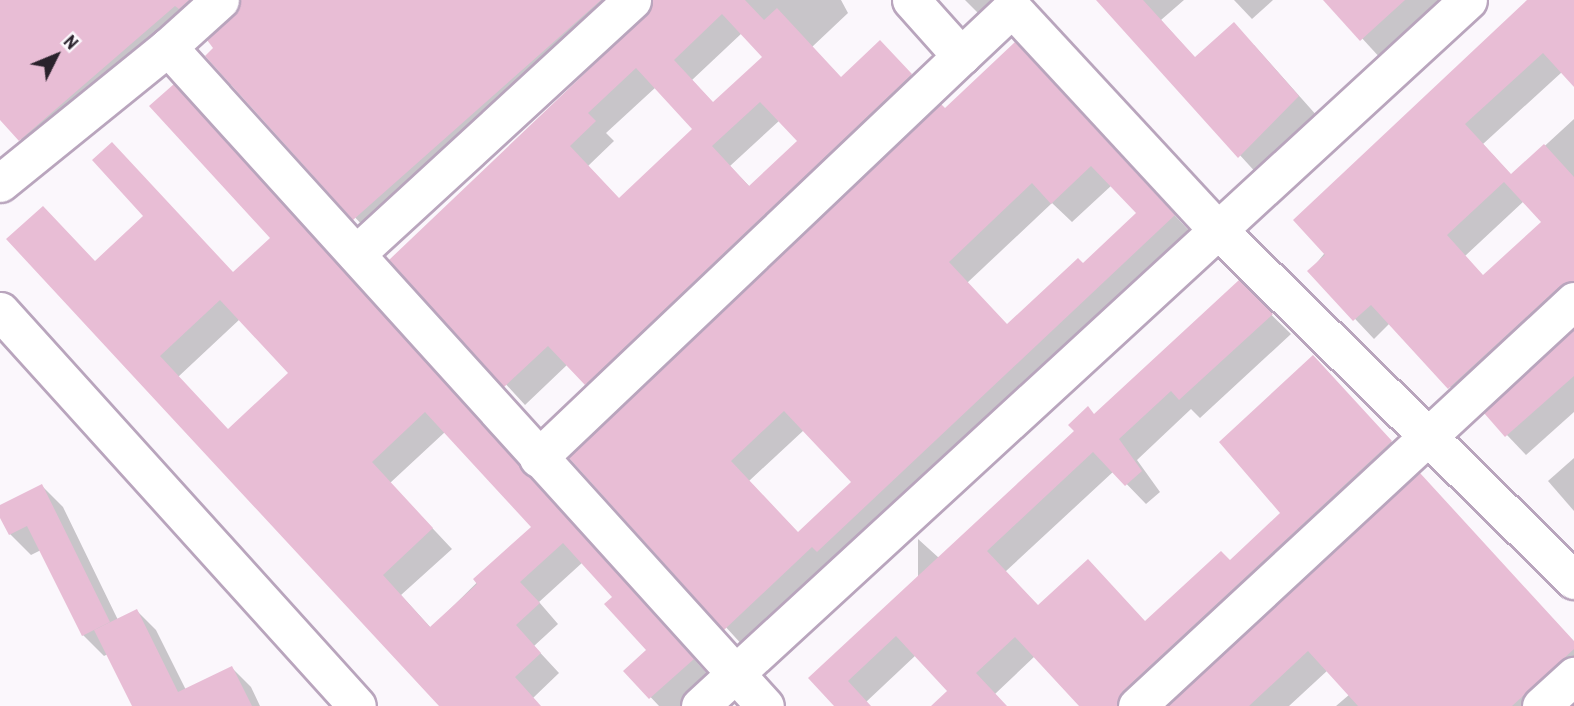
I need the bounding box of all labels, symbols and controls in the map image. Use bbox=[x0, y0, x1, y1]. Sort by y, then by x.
north arrow bbox=[21, 21, 91, 91]
text: N bbox=[58, 29, 85, 55]

